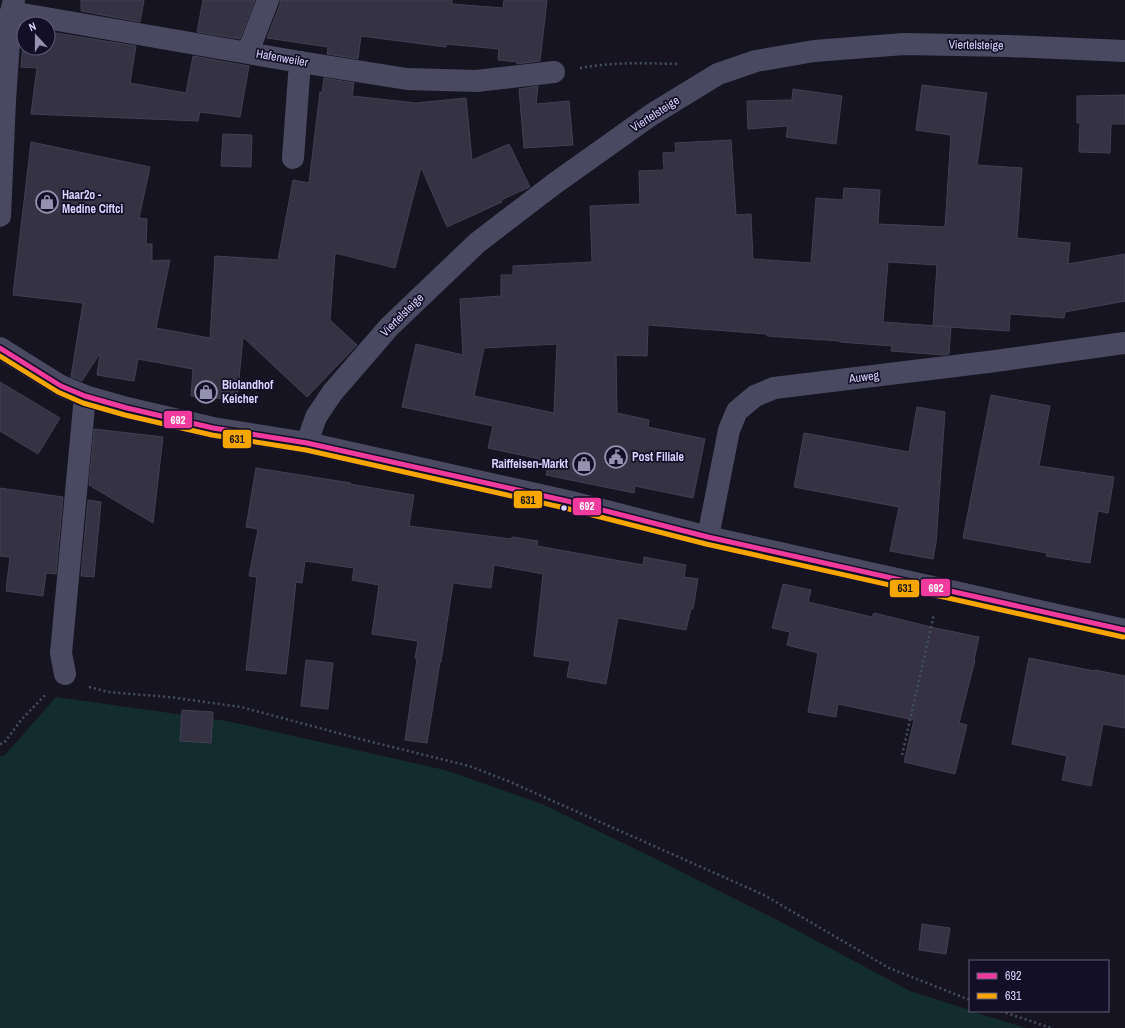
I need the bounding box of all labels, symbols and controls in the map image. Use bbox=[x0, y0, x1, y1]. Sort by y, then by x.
north arrow bbox=[16, 16, 56, 56]
text: N bbox=[27, 19, 38, 34]
street label: Viertelsteige bbox=[948, 37, 1004, 53]
street label: Hafenweiler bbox=[255, 46, 310, 71]
street label: Viertelsteige bbox=[628, 92, 682, 136]
place label: Haar2o - Medine Ciftci bbox=[62, 187, 124, 217]
shop icon: Haar2o - Medine Ciftci bbox=[34, 189, 60, 215]
street label: Viertelsteige bbox=[377, 290, 427, 340]
street label: Auweg bbox=[847, 367, 880, 387]
place label: Biolandhof Keicher bbox=[222, 377, 274, 407]
shop icon: Biolandhof Keicher bbox=[193, 379, 219, 405]
line badge: 692 bbox=[163, 410, 193, 429]
text: 692 bbox=[170, 413, 186, 427]
line badge: 631 bbox=[222, 429, 252, 449]
text: 631 bbox=[229, 432, 245, 446]
public building icon: Post Filiale bbox=[603, 444, 629, 470]
place label: Post Filiale bbox=[632, 449, 684, 465]
shop icon: Raiffeisen-Markt bbox=[571, 451, 597, 477]
place label: Raiffeisen-Markt bbox=[491, 456, 569, 472]
line badge: 631 bbox=[513, 490, 543, 509]
text: 631 bbox=[520, 493, 536, 507]
line badge: 692 bbox=[572, 497, 602, 516]
text: 692 bbox=[579, 499, 595, 513]
unlabelled marker bbox=[559, 503, 569, 513]
line badge: 692 bbox=[920, 578, 951, 597]
line badge: 631 bbox=[889, 579, 920, 598]
text: 631 bbox=[897, 581, 913, 595]
text: 692 bbox=[928, 581, 944, 595]
legend bbox=[969, 960, 1109, 1012]
text: 692 bbox=[1005, 968, 1021, 984]
text: 631 bbox=[1005, 988, 1022, 1004]

